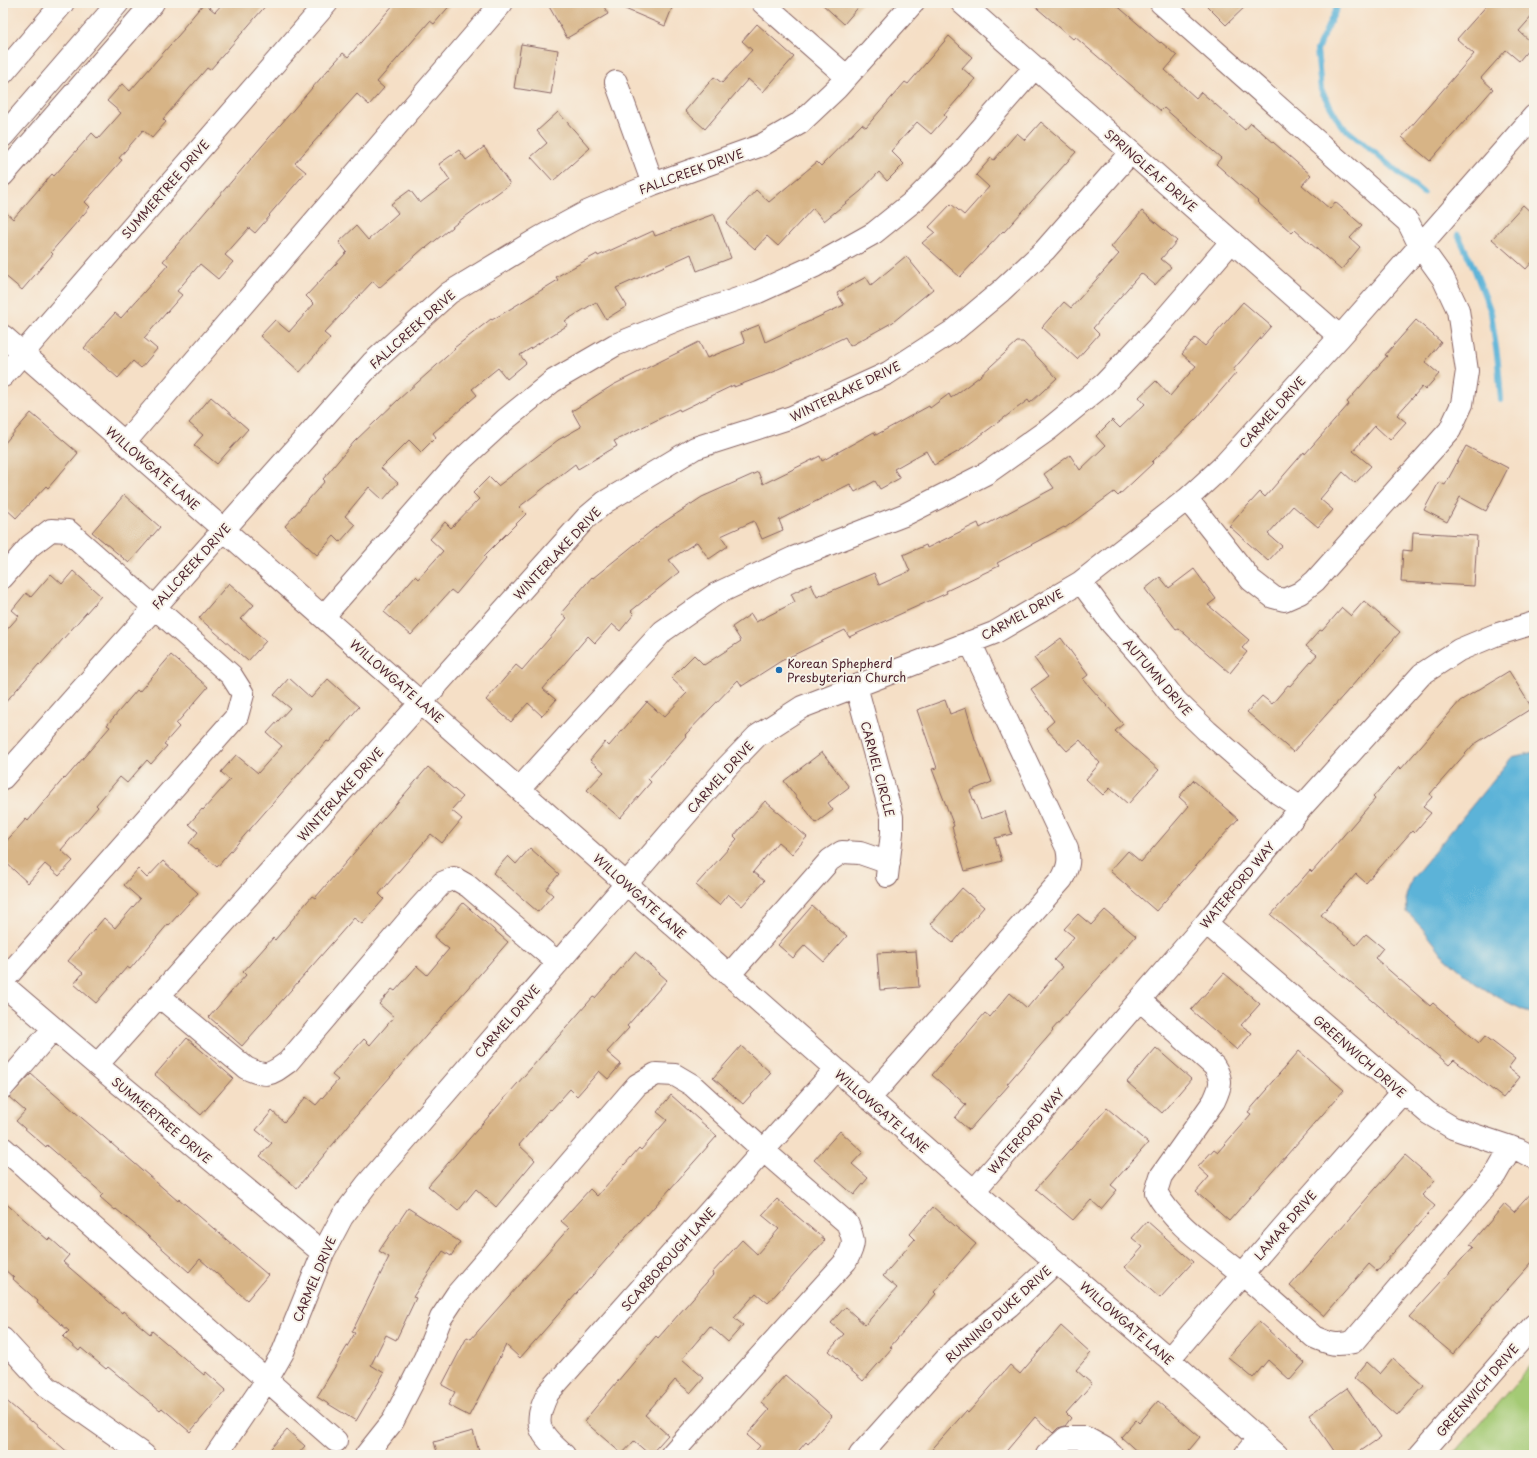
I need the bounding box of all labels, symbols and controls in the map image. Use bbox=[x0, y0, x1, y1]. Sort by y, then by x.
street label: SPRINGLEAF DRIVE bbox=[1101, 125, 1201, 215]
street label: SUMMERTREE DRIVE bbox=[117, 136, 213, 242]
street label: FALLCREEK DRIVE bbox=[636, 144, 746, 198]
street label: FALLCREEK DRIVE bbox=[365, 285, 459, 373]
street label: WINTERLAKE DRIVE bbox=[787, 356, 903, 426]
street label: CARMEL DRIVE bbox=[1235, 372, 1309, 452]
street label: WILLOWGATE LANE bbox=[102, 422, 204, 514]
street label: WINTERLAKE DRIVE bbox=[509, 503, 605, 603]
street label: FALLCREEK DRIVE bbox=[147, 519, 235, 613]
street label: CARMEL DRIVE bbox=[978, 584, 1066, 644]
street label: WILLOWGATE LANE bbox=[346, 635, 448, 727]
street label: AUTUMN DRIVE bbox=[1119, 635, 1197, 719]
place label: Korean Sphepherd Presbyterian Church bbox=[787, 654, 906, 686]
marker: Korean Sphepherd Presbyterian Church bbox=[774, 665, 784, 675]
street label: CARMEL CIRCLE bbox=[857, 719, 899, 819]
street label: CARMEL DRIVE bbox=[683, 737, 757, 817]
street label: WINTERLAKE DRIVE bbox=[293, 743, 387, 845]
street label: WATERFORD WAY bbox=[1195, 837, 1279, 932]
street label: WILLOWGATE LANE bbox=[590, 849, 690, 943]
street label: CARMEL DRIVE bbox=[470, 981, 544, 1061]
street label: GREENWICH DRIVE bbox=[1310, 1011, 1410, 1101]
street label: WILLOWGATE LANE bbox=[831, 1065, 933, 1157]
street label: SUMMERTREE DRIVE bbox=[108, 1073, 216, 1167]
street label: WATERFORD WAY bbox=[984, 1084, 1069, 1178]
street label: LAMAR DRIVE bbox=[1250, 1186, 1320, 1264]
street label: SCARBOROUGH LANE bbox=[617, 1203, 720, 1315]
street label: CARMEL DRIVE bbox=[288, 1233, 340, 1325]
street label: RUNNING DUKE DRIVE bbox=[941, 1261, 1055, 1367]
street label: WILLOWGATE LANE bbox=[1076, 1277, 1178, 1369]
street label: GREENWICH DRIVE bbox=[1432, 1340, 1522, 1440]

